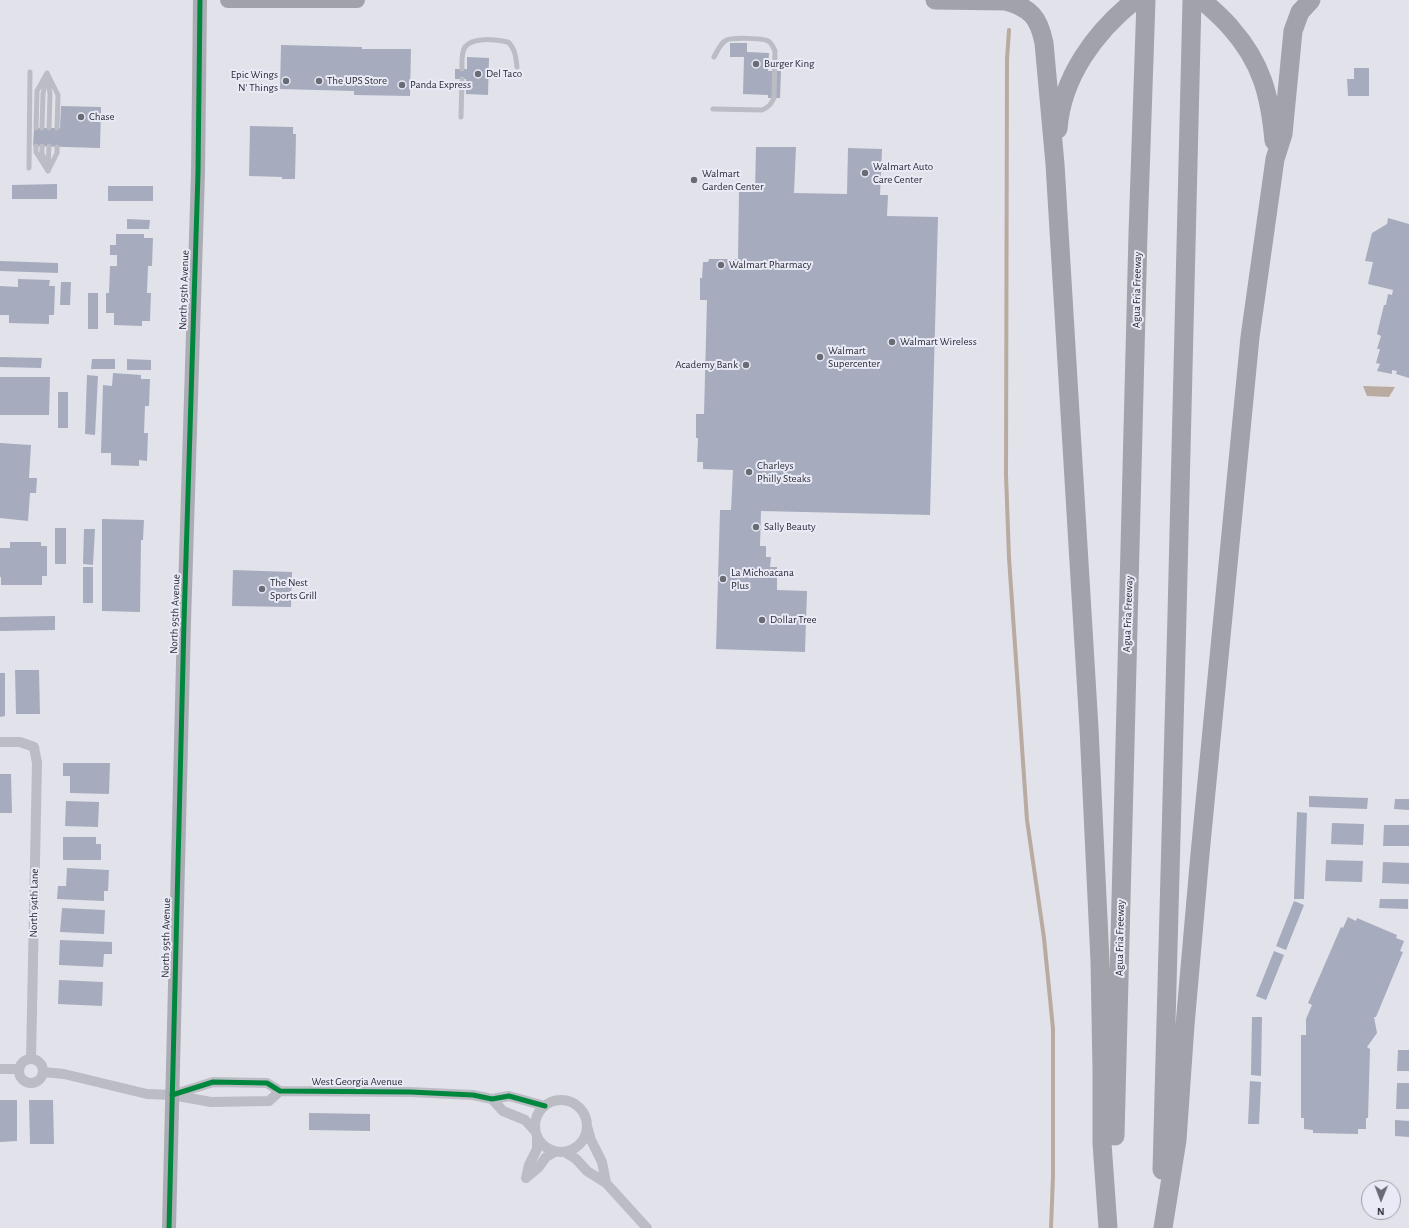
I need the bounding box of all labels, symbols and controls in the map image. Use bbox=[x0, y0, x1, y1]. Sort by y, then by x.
place label: Burger King bbox=[764, 57, 814, 71]
marker: Burger King bbox=[751, 59, 761, 69]
place label: Del Taco bbox=[486, 67, 522, 81]
place label: Epic Wings N' Things bbox=[231, 68, 278, 94]
marker: Del Taco bbox=[473, 69, 483, 79]
place label: The UPS Store bbox=[327, 74, 387, 88]
marker: Epic Wings N' Things bbox=[281, 76, 291, 86]
marker: The UPS Store bbox=[314, 76, 324, 86]
place label: Panda Express bbox=[410, 78, 471, 92]
marker: Panda Express bbox=[397, 80, 407, 90]
place label: Chase bbox=[89, 110, 115, 124]
marker: Chase bbox=[76, 112, 86, 122]
place label: Walmart Auto Care Center bbox=[873, 160, 933, 186]
place label: Walmart Garden Center bbox=[702, 167, 763, 193]
marker: Walmart Auto Care Center bbox=[860, 168, 870, 178]
marker: Walmart Garden Center bbox=[689, 175, 699, 185]
street label: North 95th Avenue bbox=[176, 250, 192, 330]
street label: Agua Fria Freeway bbox=[1130, 252, 1144, 328]
place label: Walmart Pharmacy bbox=[729, 258, 811, 272]
marker: Walmart Pharmacy bbox=[716, 260, 726, 270]
place label: Walmart Wireless bbox=[900, 335, 977, 349]
marker: Walmart Wireless bbox=[887, 337, 897, 347]
place label: Walmart Supercenter bbox=[828, 344, 880, 370]
marker: Walmart Supercenter bbox=[815, 352, 825, 362]
place label: Academy Bank bbox=[675, 358, 738, 372]
marker: Academy Bank bbox=[741, 360, 751, 370]
place label: Charleys Philly Steaks bbox=[757, 459, 811, 485]
marker: Charleys Philly Steaks bbox=[744, 467, 754, 477]
place label: Sally Beauty bbox=[764, 520, 816, 534]
marker: Sally Beauty bbox=[751, 522, 761, 532]
place label: La Michoacana Plus bbox=[731, 566, 794, 592]
street label: North 95th Avenue bbox=[167, 574, 183, 654]
marker: La Michoacana Plus bbox=[718, 574, 728, 584]
street label: Agua Fria Freeway bbox=[1120, 575, 1136, 653]
place label: The Nest Sports Grill bbox=[270, 576, 317, 602]
marker: The Nest Sports Grill bbox=[257, 584, 267, 594]
place label: Dollar Tree bbox=[770, 613, 817, 627]
marker: Dollar Tree bbox=[757, 615, 767, 625]
street label: North 94th Lane bbox=[27, 868, 41, 938]
street label: North 95th Avenue bbox=[159, 898, 173, 978]
street label: Agua Fria Freeway bbox=[1113, 900, 1127, 976]
street label: West Georgia Avenue bbox=[311, 1075, 403, 1089]
north arrow bbox=[1361, 1180, 1401, 1220]
text: N bbox=[1377, 1206, 1385, 1217]

